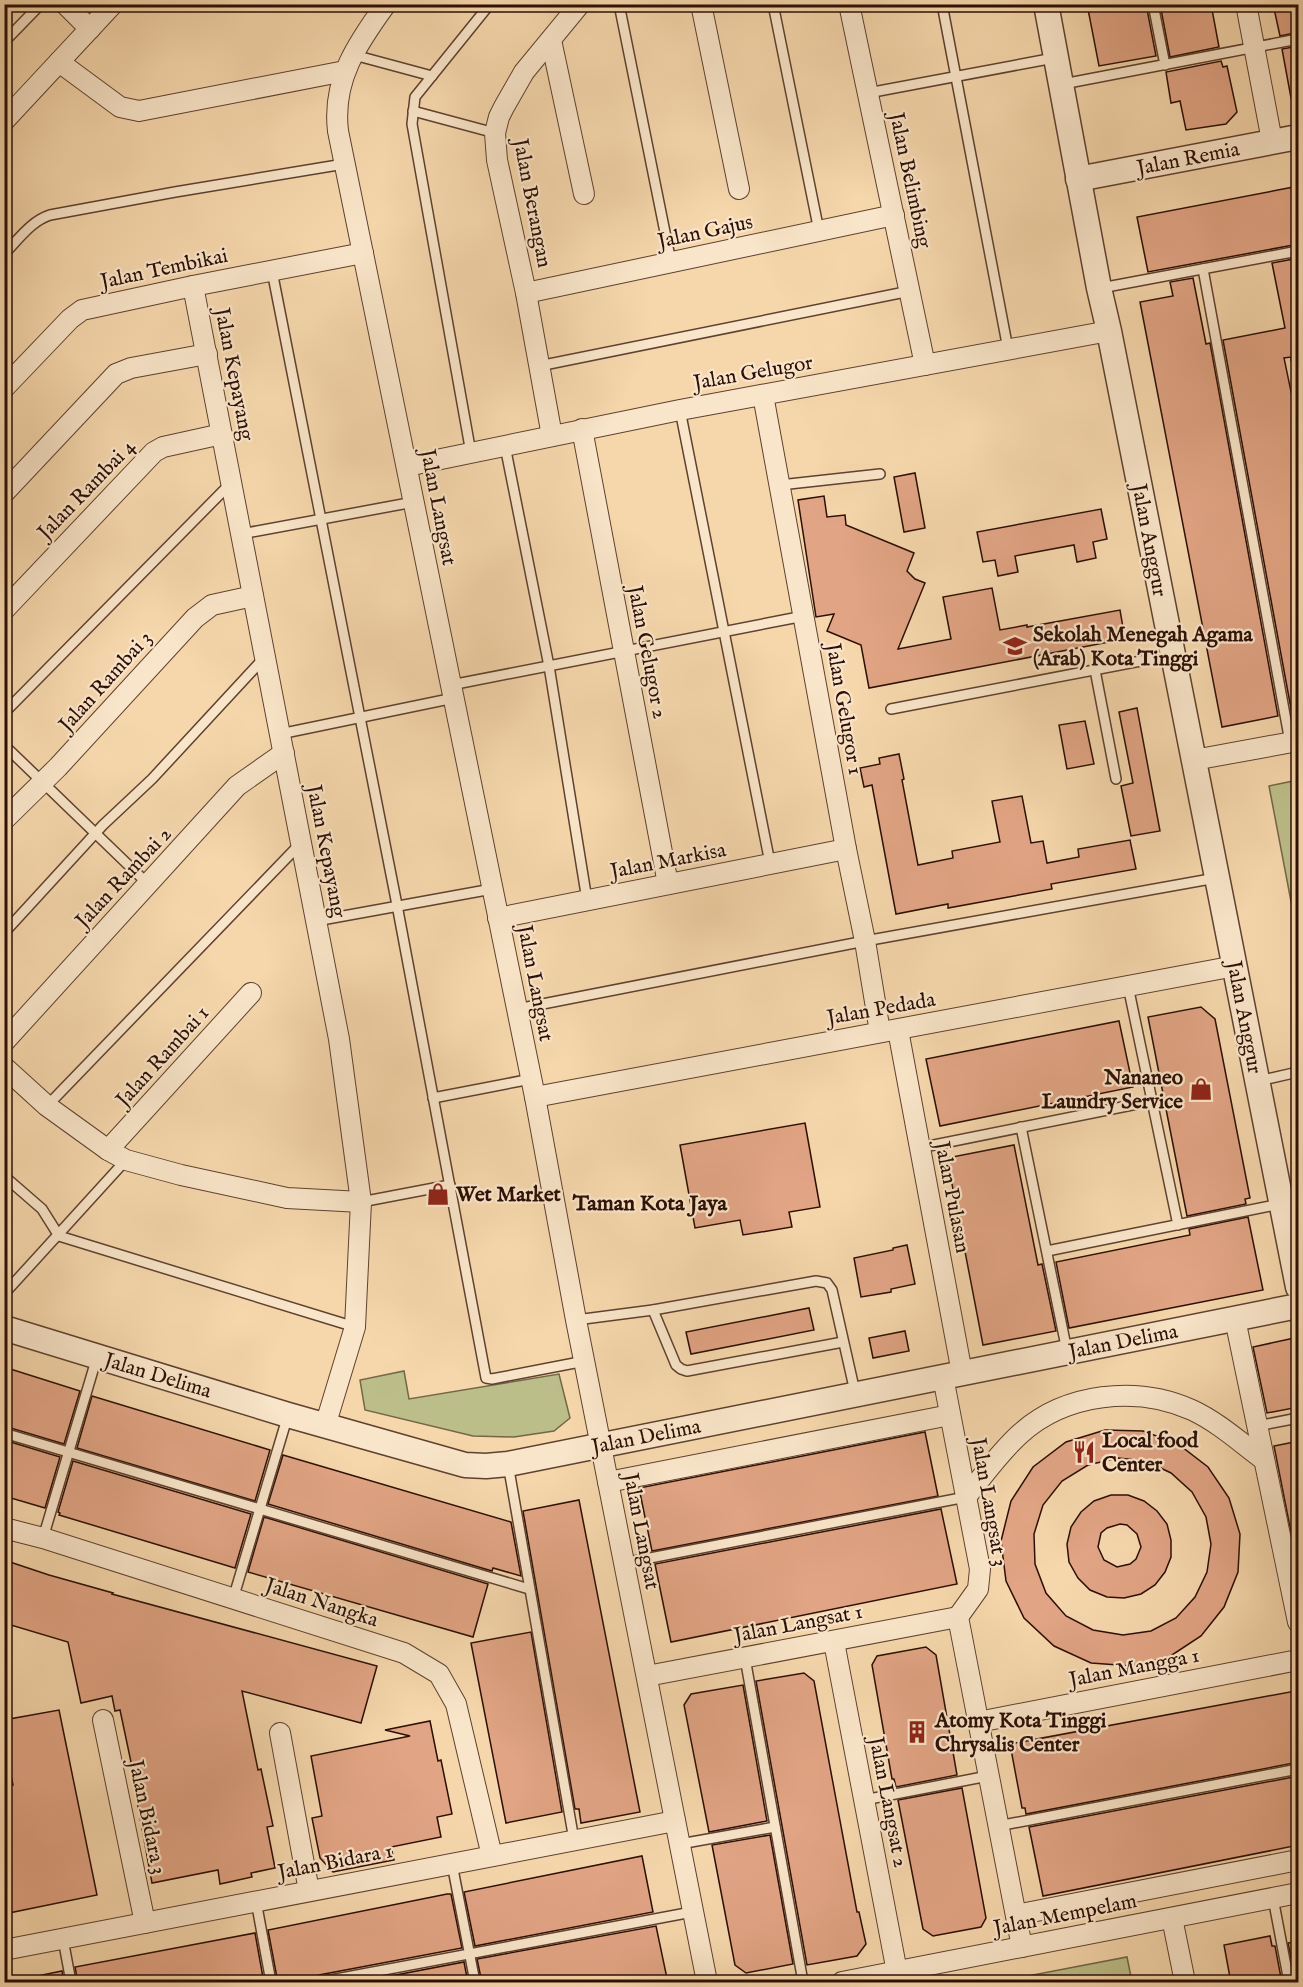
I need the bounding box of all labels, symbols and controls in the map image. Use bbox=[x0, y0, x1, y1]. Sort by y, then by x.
street label: Jalan Belimbing bbox=[882, 108, 937, 251]
street label: Jalan Berangan bbox=[505, 135, 557, 270]
street label: Jalan Remia bbox=[1133, 136, 1243, 183]
street label: Jalan Gajus bbox=[653, 209, 755, 256]
street label: Jalan Tembikai bbox=[96, 243, 231, 297]
street label: Jalan Kepayang bbox=[207, 304, 260, 444]
street label: Jalan Gelugor bbox=[689, 350, 815, 398]
street label: Jalan Rambai 4 bbox=[31, 434, 142, 547]
street label: Jalan Langsat bbox=[413, 445, 462, 568]
street label: Jalan Anggur bbox=[1124, 480, 1173, 599]
street label: Jalan Gelugor 2 bbox=[620, 581, 673, 721]
place label: Sekolah Menegah Agama (Arab) Kota Tinggi bbox=[1033, 622, 1253, 673]
street label: Jalan Rambai 3 bbox=[52, 626, 159, 740]
school or university icon: Sekolah Menegah Agama (Arab) Kota Tinggi bbox=[1002, 633, 1028, 659]
street label: Jalan Gelugor 1 bbox=[818, 639, 868, 777]
street label: Jalan Kepayang bbox=[299, 781, 352, 921]
street label: Jalan Rambai 2 bbox=[69, 821, 178, 936]
street label: Jalan Markisa bbox=[606, 837, 729, 886]
street label: Jalan Langsat bbox=[510, 921, 559, 1044]
street label: Jalan Anggur bbox=[1219, 957, 1268, 1076]
street label: Jalan Pedada bbox=[823, 986, 939, 1033]
street label: Jalan Rambai 1 bbox=[109, 1001, 216, 1115]
place label: Nananeo Laundry Service bbox=[1041, 1065, 1184, 1116]
shop icon: Nananeo Laundry Service bbox=[1188, 1076, 1214, 1102]
street label: Jalan Pulasan bbox=[927, 1137, 976, 1255]
shop icon: Wet Market bbox=[425, 1181, 451, 1207]
place label: Wet Market bbox=[455, 1182, 562, 1209]
district label: Taman Kota Jaya bbox=[572, 1190, 728, 1218]
street label: Jalan Delima bbox=[1064, 1318, 1181, 1367]
street label: Jalan Delima bbox=[99, 1347, 215, 1406]
street label: Jalan Delima bbox=[587, 1413, 704, 1462]
place label: Local food Center bbox=[1102, 1428, 1199, 1479]
street label: Jalan Langsat 3 bbox=[964, 1434, 1013, 1569]
restaurant icon: Local food Center bbox=[1071, 1439, 1097, 1465]
street label: Jalan Langsat bbox=[616, 1469, 665, 1592]
street label: Jalan Nangka bbox=[260, 1572, 382, 1635]
street label: Jalan Langsat 1 bbox=[730, 1599, 865, 1651]
street label: Jalan Mangga 1 bbox=[1065, 1643, 1202, 1695]
place label: Atomy Kota Tinggi Chrysalis Center bbox=[934, 1708, 1107, 1759]
building icon: Atomy Kota Tinggi Chrysalis Center bbox=[904, 1719, 930, 1745]
street label: Jalan Langsat 2 bbox=[861, 1733, 913, 1870]
street label: Jalan Bidara 3 bbox=[121, 1756, 172, 1877]
street label: Jalan Bidara 1 bbox=[274, 1838, 395, 1887]
street label: Jalan Mempelam bbox=[989, 1888, 1139, 1943]

